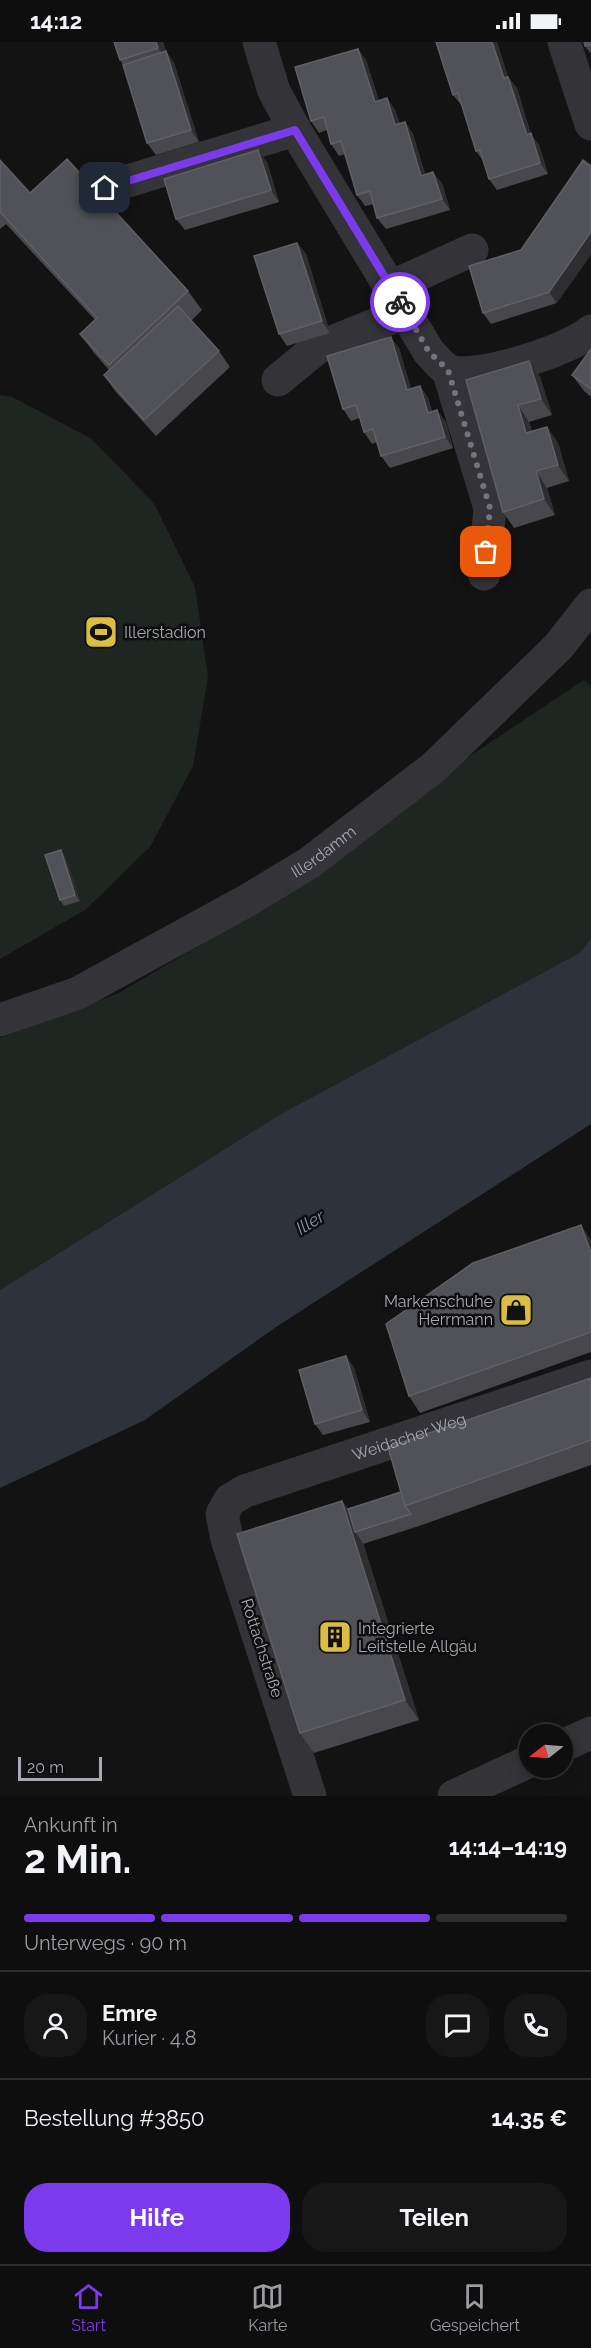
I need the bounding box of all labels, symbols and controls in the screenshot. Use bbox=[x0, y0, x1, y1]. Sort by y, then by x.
text: 14:12 bbox=[30, 8, 82, 34]
pin bbox=[79, 162, 130, 213]
icon: home bbox=[88, 171, 121, 204]
courier bbox=[370, 272, 430, 332]
icon: bike bbox=[384, 286, 417, 319]
pin bbox=[460, 526, 511, 577]
icon: bag bbox=[469, 535, 502, 568]
sports icon: Illerstadion bbox=[83, 614, 119, 650]
place label: Illerstadion bbox=[124, 623, 206, 642]
street label: Illerdamm bbox=[287, 821, 359, 881]
water label: Iller bbox=[292, 1205, 329, 1239]
place label: Markenschuhe Herrmann bbox=[384, 1292, 493, 1329]
shop icon: Markenschuhe Herrmann bbox=[498, 1292, 534, 1328]
street label: Weidacher Weg bbox=[350, 1409, 468, 1464]
street label: Rottachstraße bbox=[237, 1596, 287, 1700]
building icon: Integrierte Leitstelle Allgäu bbox=[317, 1619, 353, 1655]
place label: Integrierte Leitstelle Allgäu bbox=[358, 1619, 477, 1656]
north arrow bbox=[519, 1724, 573, 1778]
map controls bbox=[519, 1724, 573, 1778]
scale bar bbox=[18, 1754, 102, 1782]
text: 20 m bbox=[27, 1758, 64, 1777]
text: Ankunft in bbox=[24, 1813, 118, 1837]
text: 14:14–14:19 bbox=[449, 1834, 567, 1860]
text: 2 Min. bbox=[24, 1836, 131, 1882]
text: Unterwegs · 90 m bbox=[24, 1931, 187, 1955]
button: person bbox=[24, 1994, 87, 2057]
button: chat bbox=[426, 1994, 489, 2057]
button: phone bbox=[504, 1994, 567, 2057]
text: Emre bbox=[102, 2000, 157, 2026]
text: Kurier · 4.8 bbox=[102, 2026, 197, 2050]
text: Bestellung #3850 bbox=[24, 2105, 205, 2131]
text: 14.35 € bbox=[491, 2105, 567, 2131]
button: Hilfe bbox=[24, 2183, 290, 2252]
button: Teilen bbox=[302, 2183, 567, 2252]
tab: Start bbox=[71, 2280, 106, 2335]
tab: Karte bbox=[248, 2280, 288, 2335]
tab: Gespeichert bbox=[430, 2280, 520, 2335]

